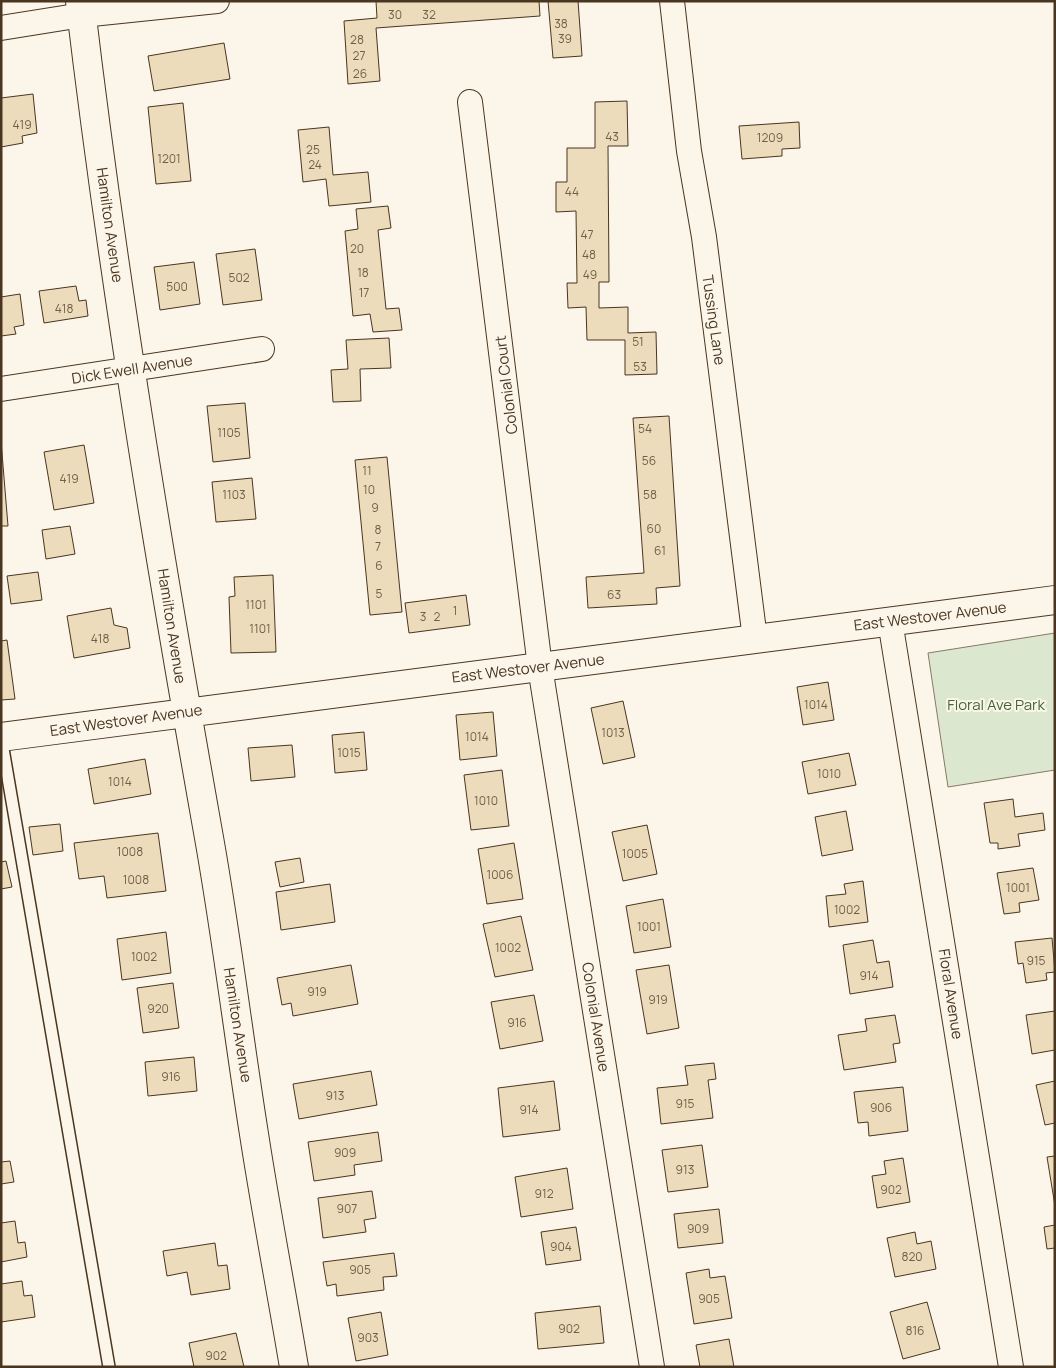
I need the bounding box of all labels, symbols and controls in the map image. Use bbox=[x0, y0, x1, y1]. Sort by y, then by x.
house number: 30 bbox=[388, 6, 402, 23]
house number: 32 bbox=[422, 6, 436, 23]
house number: 38 bbox=[554, 15, 568, 32]
house number: 39 bbox=[558, 30, 572, 47]
house number: 28 bbox=[350, 31, 364, 48]
house number: 27 bbox=[353, 47, 365, 64]
house number: 26 bbox=[353, 65, 367, 82]
house number: 419 bbox=[12, 116, 32, 133]
house number: 43 bbox=[605, 128, 619, 145]
house number: 1209 bbox=[757, 129, 783, 146]
house number: 25 bbox=[306, 141, 320, 158]
house number: 1201 bbox=[157, 150, 181, 167]
house number: 24 bbox=[308, 156, 322, 173]
street label: Hamilton Avenue bbox=[92, 166, 129, 284]
house number: 44 bbox=[565, 183, 579, 200]
house number: 47 bbox=[580, 226, 594, 243]
house number: 20 bbox=[350, 240, 364, 257]
house number: 48 bbox=[582, 246, 596, 263]
house number: 18 bbox=[357, 264, 369, 281]
house number: 49 bbox=[583, 266, 597, 283]
house number: 502 bbox=[228, 269, 250, 286]
street label: Tussing Lane bbox=[697, 274, 731, 367]
house number: 500 bbox=[166, 278, 188, 295]
house number: 17 bbox=[359, 284, 369, 301]
house number: 418 bbox=[55, 300, 73, 317]
house number: 51 bbox=[632, 333, 644, 350]
street label: Colonial Court bbox=[490, 335, 522, 435]
street label: Dick Ewell Avenue bbox=[70, 349, 194, 389]
house number: 53 bbox=[633, 358, 647, 375]
house number: 54 bbox=[638, 420, 652, 437]
house number: 1105 bbox=[217, 424, 241, 441]
house number: 56 bbox=[642, 452, 656, 469]
house number: 11 bbox=[362, 462, 372, 479]
house number: 419 bbox=[59, 470, 79, 487]
house number: 10 bbox=[363, 481, 375, 498]
house number: 1103 bbox=[222, 486, 246, 503]
house number: 58 bbox=[643, 486, 657, 503]
house number: 9 bbox=[371, 499, 379, 516]
house number: 60 bbox=[647, 520, 661, 537]
house number: 8 bbox=[375, 521, 382, 538]
house number: 7 bbox=[375, 538, 381, 555]
house number: 61 bbox=[654, 542, 666, 559]
house number: 6 bbox=[375, 557, 383, 574]
street label: Hamilton Avenue bbox=[153, 567, 191, 685]
house number: 5 bbox=[376, 585, 383, 602]
house number: 63 bbox=[607, 586, 621, 603]
house number: 1101 bbox=[245, 596, 267, 613]
street label: East Westover Avenue bbox=[852, 596, 1008, 636]
house number: 1 bbox=[453, 602, 457, 619]
house number: 3 bbox=[420, 608, 426, 625]
house number: 2 bbox=[434, 608, 441, 625]
house number: 1101 bbox=[249, 620, 271, 637]
house number: 418 bbox=[91, 630, 109, 647]
street label: East Westover Avenue bbox=[450, 648, 606, 688]
park label: Floral Ave Park bbox=[947, 694, 1045, 715]
house number: 1014 bbox=[804, 696, 828, 713]
street label: East Westover Avenue bbox=[48, 699, 204, 741]
house number: 1013 bbox=[601, 724, 625, 741]
house number: 1014 bbox=[465, 728, 489, 745]
house number: 1015 bbox=[337, 744, 361, 761]
house number: 1010 bbox=[817, 765, 841, 782]
house number: 1014 bbox=[108, 773, 132, 790]
house number: 1010 bbox=[474, 792, 498, 809]
house number: 1008 bbox=[117, 843, 143, 860]
house number: 1005 bbox=[622, 845, 648, 862]
house number: 1006 bbox=[487, 866, 513, 883]
house number: 1008 bbox=[123, 871, 149, 888]
house number: 1001 bbox=[1006, 879, 1030, 896]
house number: 1002 bbox=[834, 901, 860, 918]
house number: 1001 bbox=[637, 918, 661, 935]
house number: 1002 bbox=[495, 939, 521, 956]
street label: Floral Avenue bbox=[933, 947, 969, 1041]
house number: 1002 bbox=[131, 948, 157, 965]
house number: 915 bbox=[1026, 952, 1046, 969]
street label: Colonial Avenue bbox=[577, 961, 615, 1073]
street label: Hamilton Avenue bbox=[219, 966, 257, 1084]
house number: 914 bbox=[859, 967, 879, 984]
house number: 919 bbox=[307, 983, 327, 1000]
house number: 919 bbox=[648, 991, 668, 1008]
house number: 920 bbox=[147, 1000, 169, 1017]
house number: 916 bbox=[507, 1014, 527, 1031]
house number: 916 bbox=[161, 1068, 181, 1085]
house number: 913 bbox=[326, 1087, 344, 1104]
house number: 915 bbox=[675, 1095, 695, 1112]
house number: 906 bbox=[870, 1099, 892, 1116]
house number: 914 bbox=[519, 1101, 539, 1118]
house number: 909 bbox=[334, 1144, 356, 1161]
house number: 913 bbox=[676, 1161, 694, 1178]
house number: 902 bbox=[880, 1181, 902, 1198]
house number: 912 bbox=[535, 1185, 554, 1202]
house number: 907 bbox=[337, 1200, 357, 1217]
house number: 909 bbox=[687, 1220, 709, 1237]
house number: 904 bbox=[550, 1238, 572, 1255]
house number: 820 bbox=[901, 1248, 923, 1265]
house number: 905 bbox=[349, 1261, 371, 1278]
house number: 905 bbox=[698, 1290, 720, 1307]
house number: 902 bbox=[558, 1320, 580, 1337]
house number: 816 bbox=[905, 1322, 925, 1339]
house number: 903 bbox=[357, 1329, 379, 1346]
house number: 902 bbox=[205, 1347, 227, 1364]

